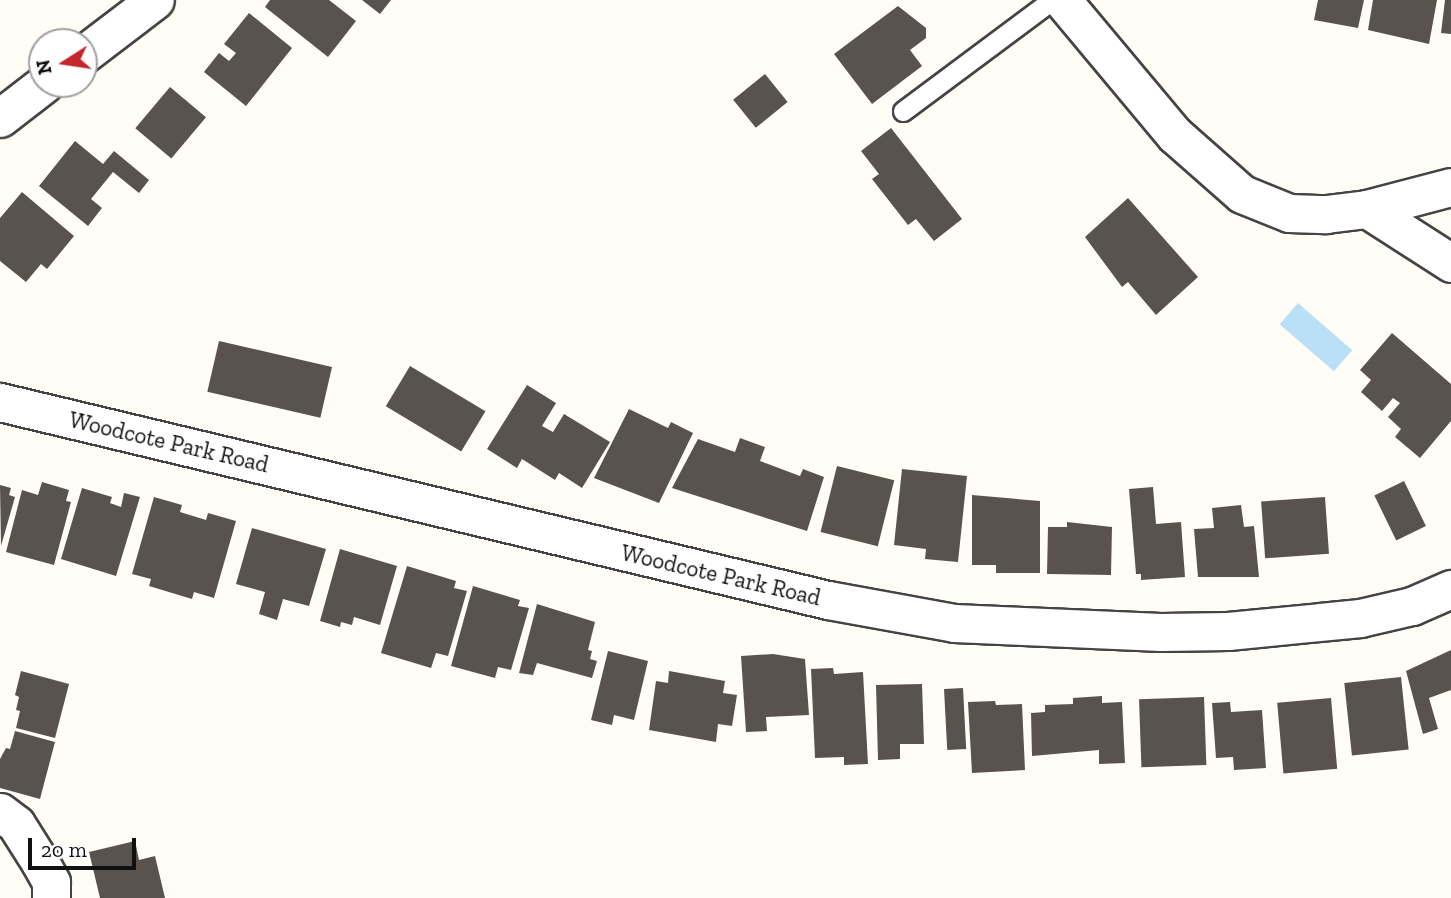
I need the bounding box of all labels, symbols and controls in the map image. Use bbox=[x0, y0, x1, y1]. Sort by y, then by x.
north arrow bbox=[28, 28, 98, 98]
text: N bbox=[31, 58, 57, 77]
street label: Woodcote Park Road bbox=[67, 406, 271, 478]
street label: Woodcote Park Road bbox=[619, 539, 823, 611]
scale bar bbox=[32, 824, 140, 868]
text: 20 m bbox=[41, 837, 87, 862]

